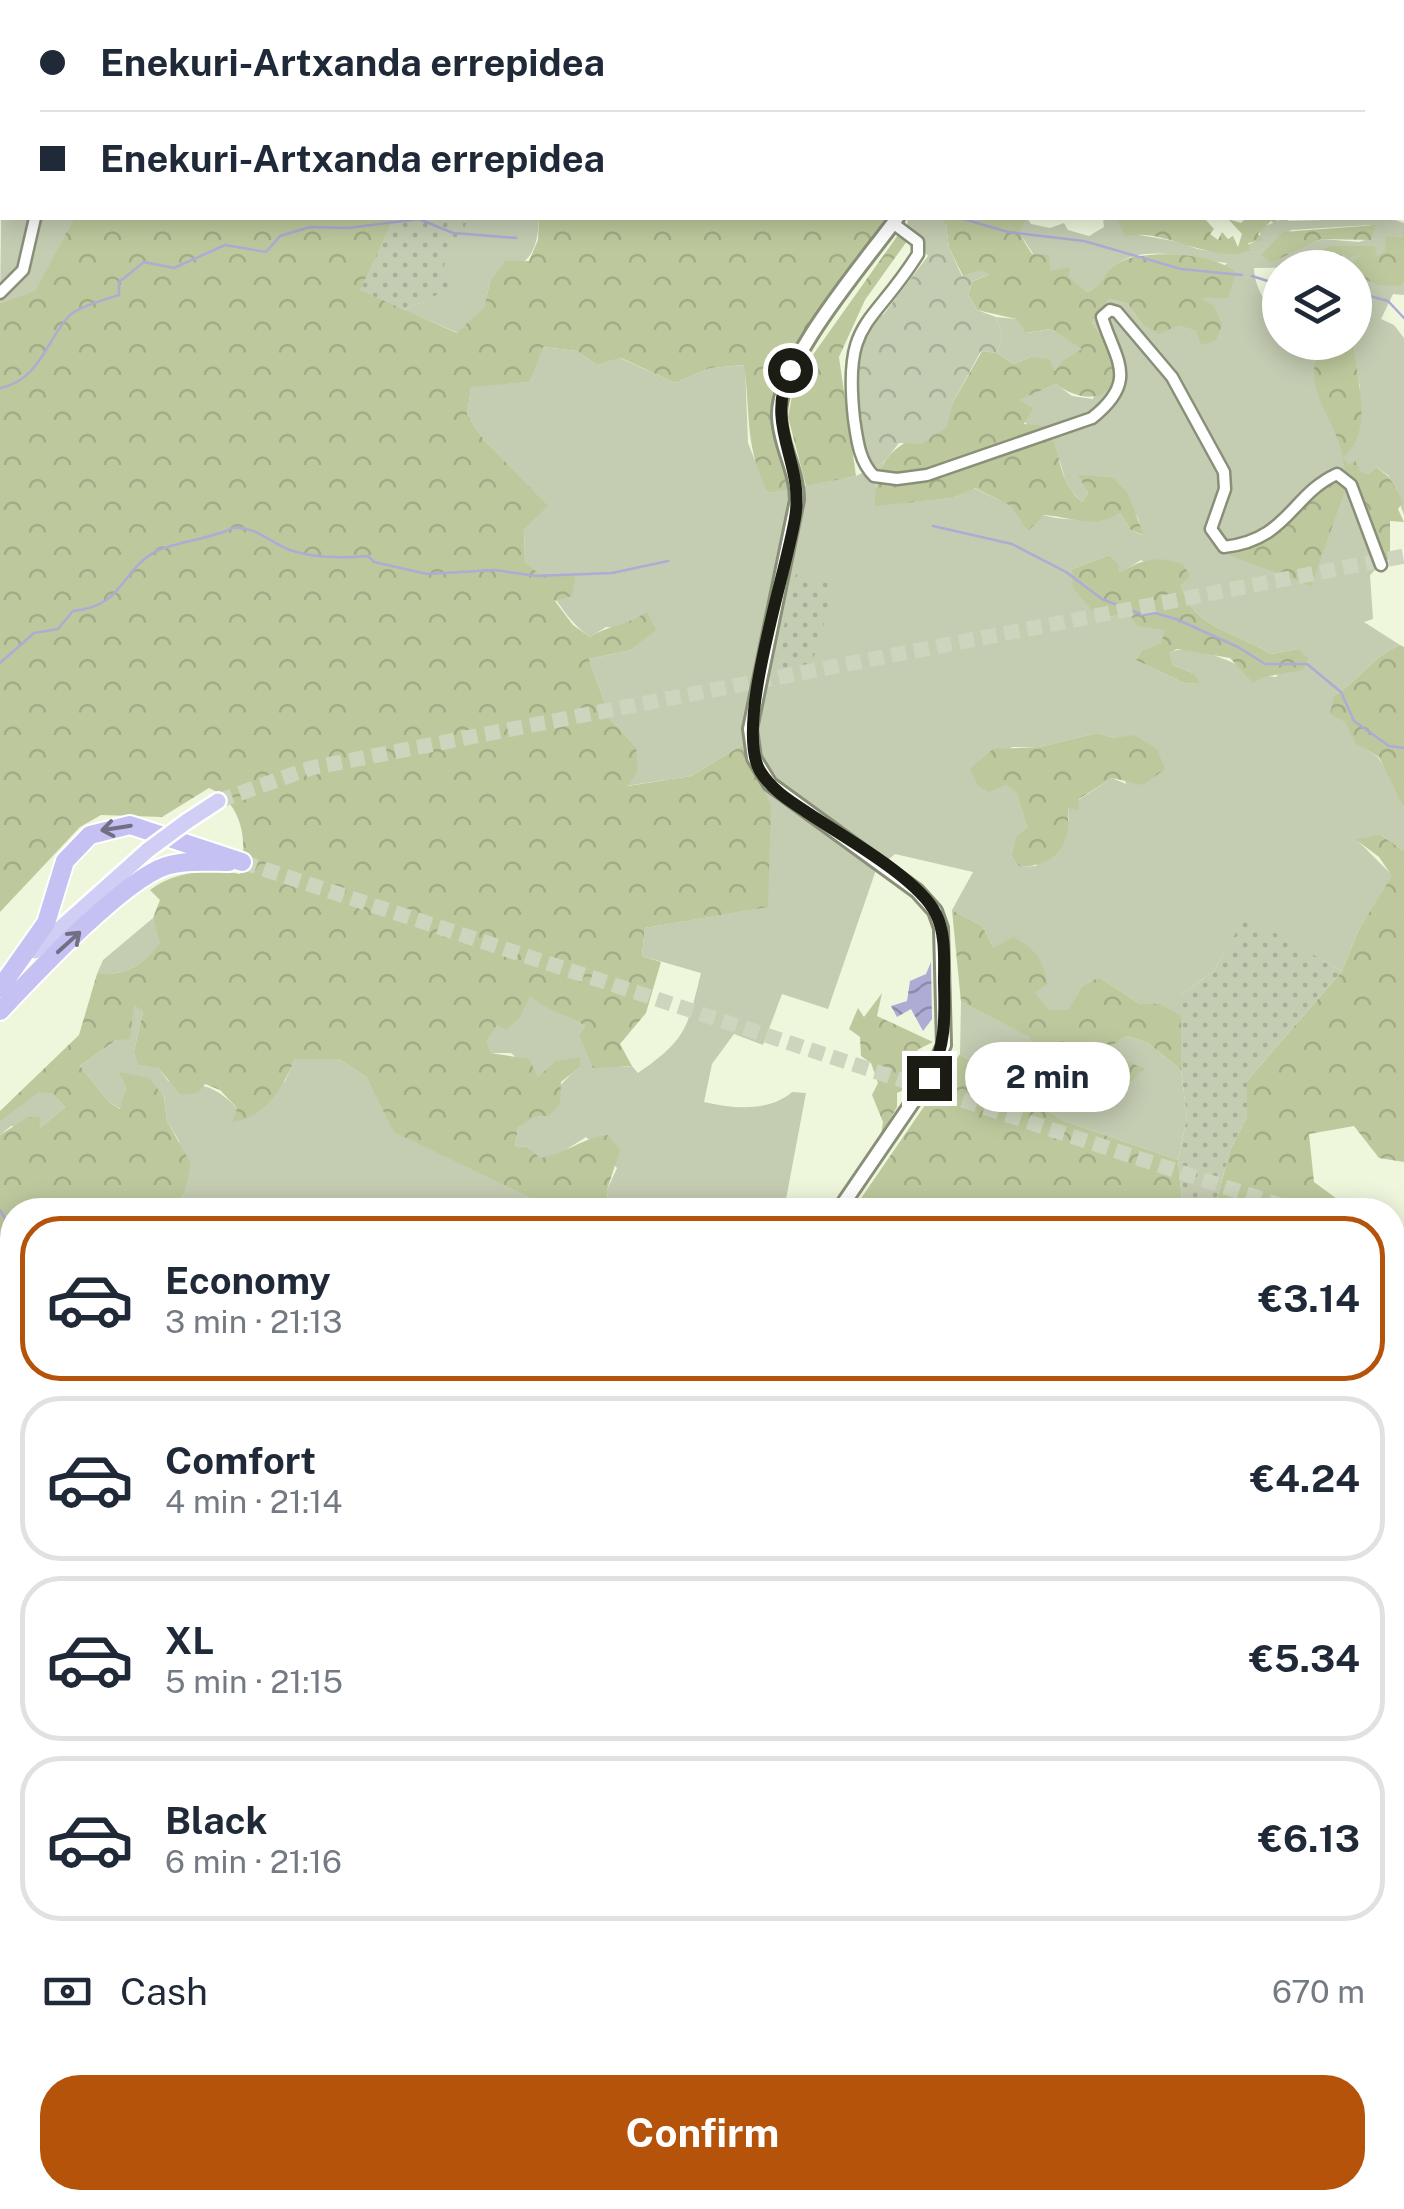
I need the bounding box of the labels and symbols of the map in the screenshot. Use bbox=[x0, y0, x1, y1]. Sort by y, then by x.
route start bbox=[768, 348, 813, 393]
one-way arrow bbox=[100, 820, 133, 838]
one-way arrow bbox=[56, 931, 81, 954]
callout: 2 min bbox=[964, 1043, 1129, 1113]
route end bbox=[907, 1056, 952, 1101]

